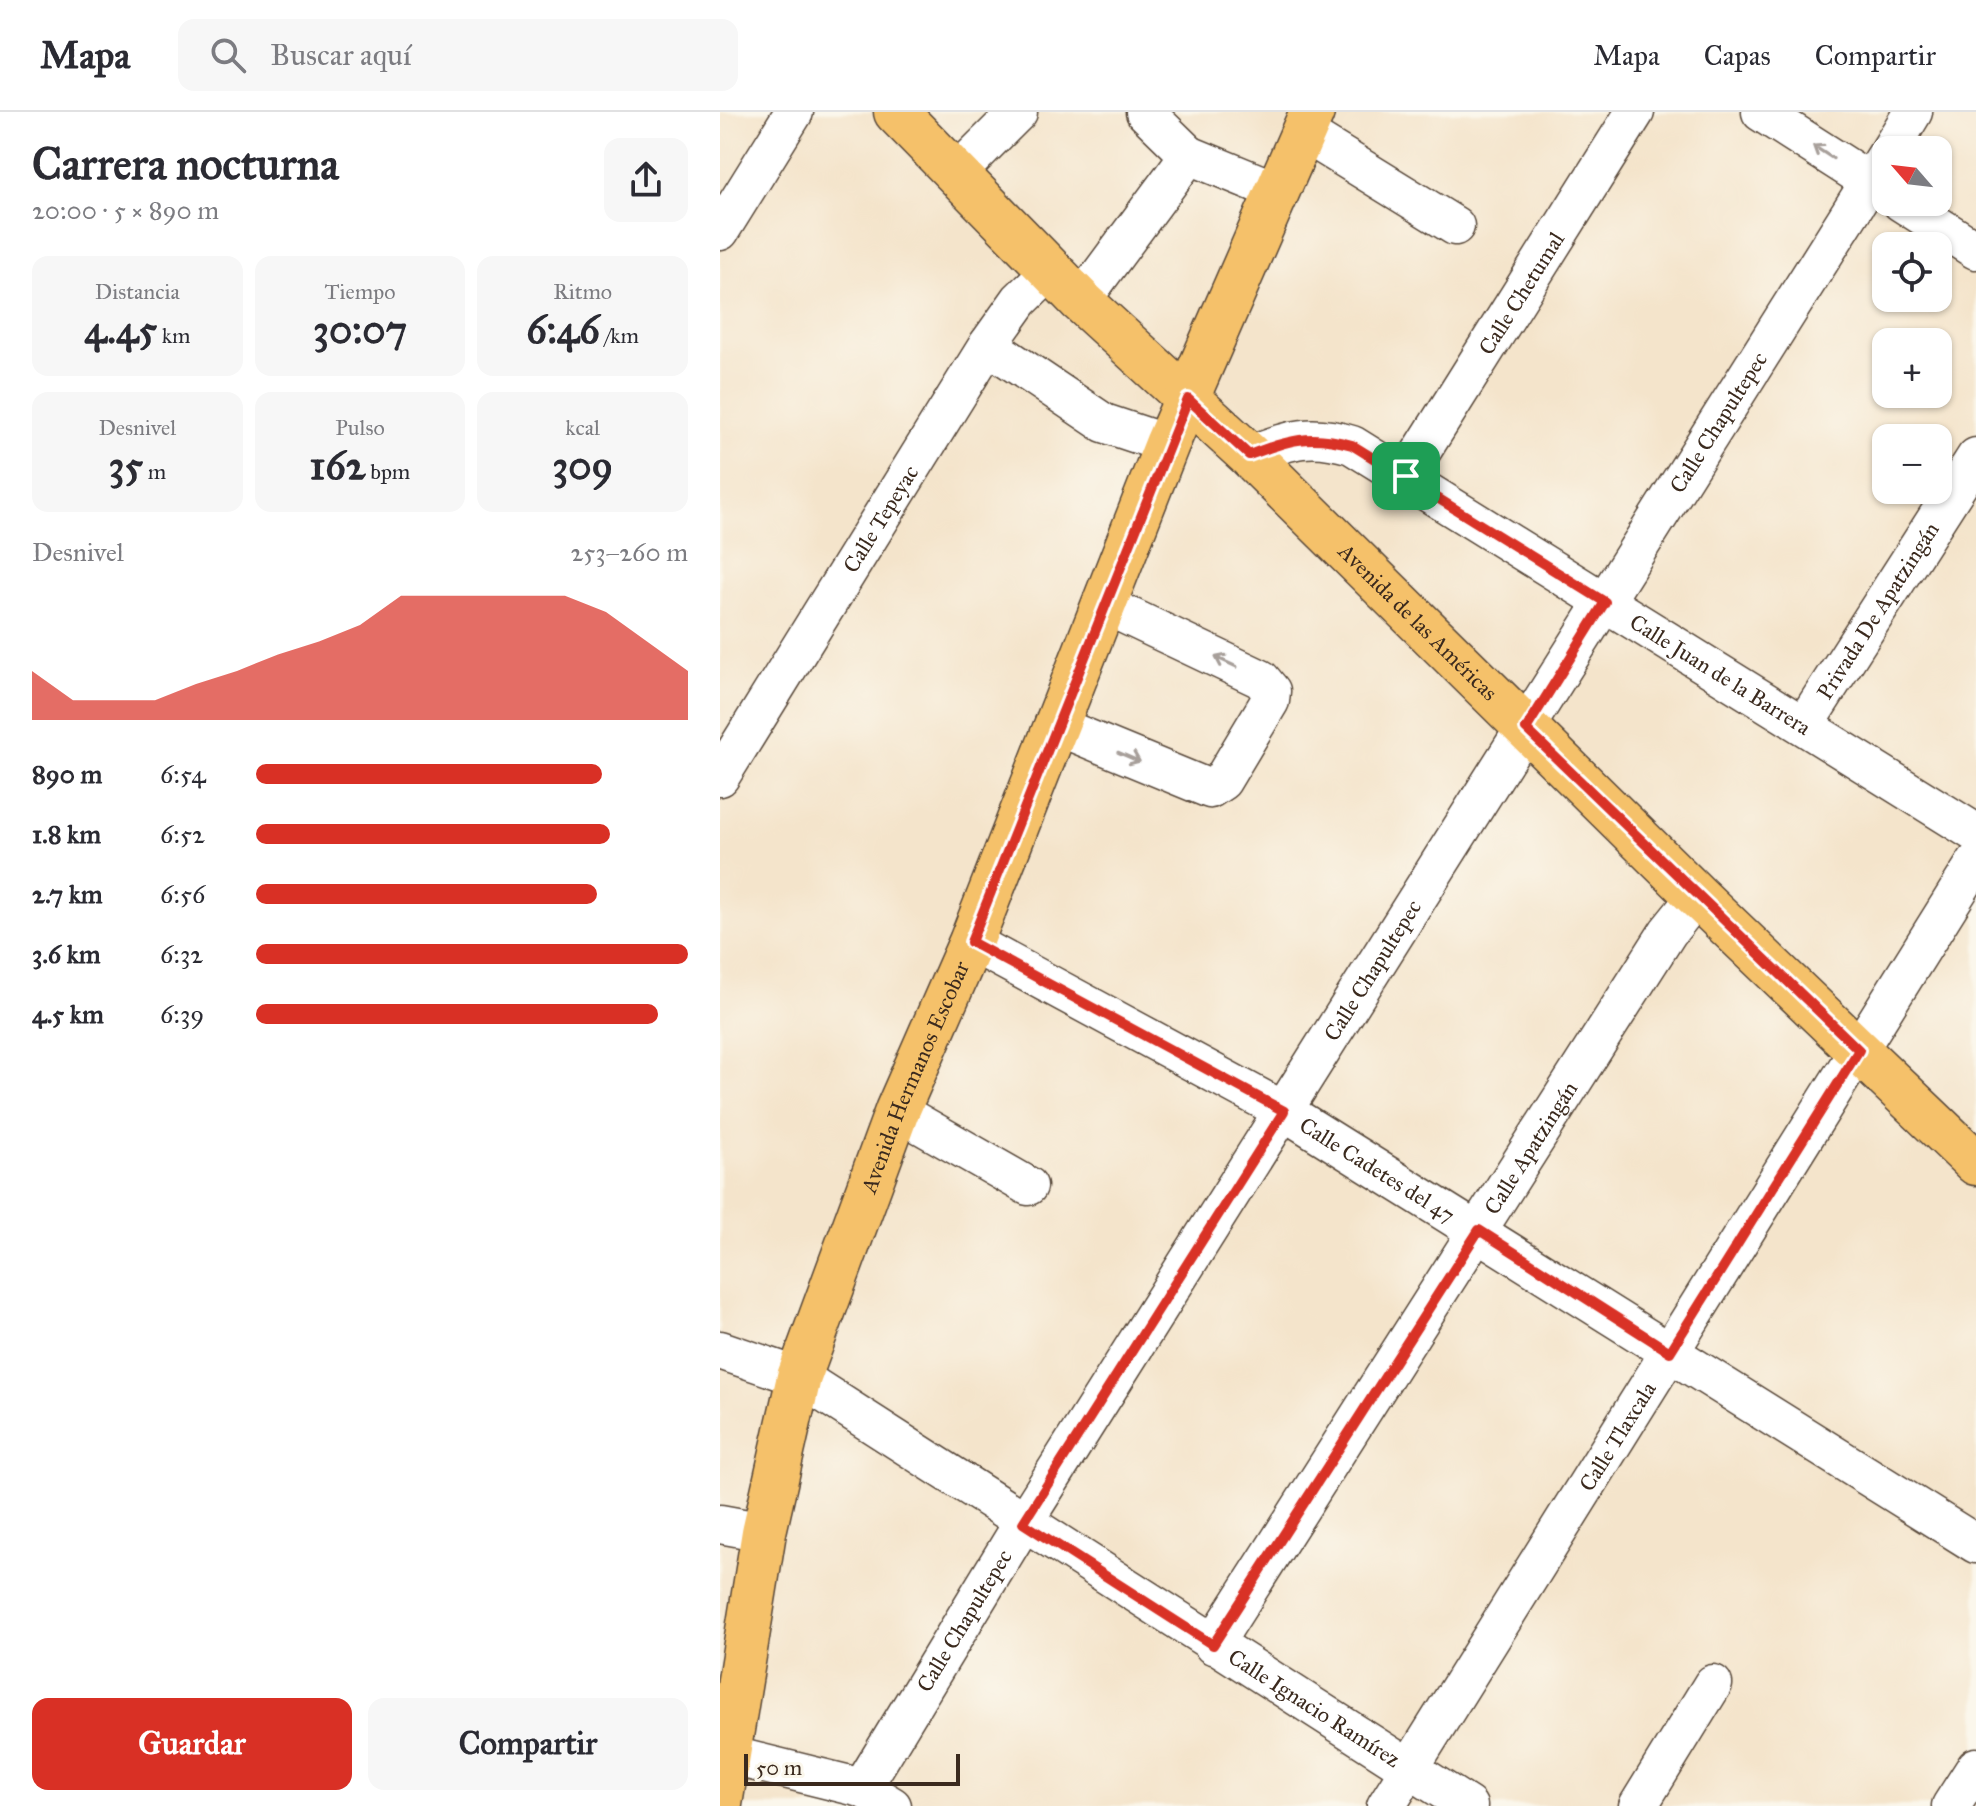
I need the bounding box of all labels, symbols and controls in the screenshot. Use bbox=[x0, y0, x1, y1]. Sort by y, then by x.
search box bbox=[178, 19, 738, 91]
text: Mapa bbox=[40, 32, 130, 78]
icon: search bbox=[206, 33, 250, 77]
text: Buscar aquí bbox=[270, 37, 411, 73]
text: Mapa bbox=[1593, 38, 1660, 73]
text: Capas bbox=[1704, 38, 1771, 73]
text: Compartir bbox=[1815, 38, 1936, 73]
north arrow bbox=[1872, 136, 1952, 216]
map controls bbox=[1872, 136, 1952, 504]
text: Carrera nocturna bbox=[32, 137, 339, 191]
button: share bbox=[604, 138, 688, 222]
one-way arrow bbox=[1813, 144, 1835, 161]
text: 20:00 · 5 × 890 m bbox=[32, 194, 219, 226]
street label: Calle Chetumal bbox=[1473, 227, 1570, 360]
button: locate bbox=[1872, 232, 1952, 312]
text: Distancia bbox=[95, 278, 180, 305]
text: Tiempo bbox=[325, 278, 395, 305]
text: Ritmo bbox=[553, 278, 612, 305]
text: 4.45 bbox=[84, 305, 157, 354]
text: 30:07 bbox=[313, 305, 407, 354]
text: 6:46 bbox=[526, 305, 600, 354]
text: km bbox=[157, 322, 190, 349]
text: /km bbox=[600, 322, 639, 349]
button: + bbox=[1872, 328, 1952, 408]
street label: Calle Chapultepec bbox=[1664, 347, 1773, 498]
text: Desnivel bbox=[99, 414, 176, 441]
text: Pulso bbox=[335, 414, 385, 441]
text: kcal bbox=[565, 414, 600, 441]
button: − bbox=[1872, 424, 1952, 504]
text: 35 bbox=[108, 441, 143, 490]
text: 162 bbox=[310, 441, 366, 490]
text: 309 bbox=[552, 441, 613, 490]
pin bbox=[1372, 442, 1440, 510]
icon: arrive bbox=[1384, 454, 1428, 498]
text: m bbox=[143, 458, 166, 485]
text: bpm bbox=[366, 458, 410, 485]
street label: Calle Tepeyac bbox=[837, 460, 924, 578]
street label: Privada De Apatzingán bbox=[1811, 517, 1945, 704]
text: Desnivel bbox=[32, 536, 124, 568]
text: 253–260 m bbox=[571, 536, 688, 568]
street label: Avenida de las Américas bbox=[1332, 537, 1503, 706]
street label: Calle Juan de la Barrera bbox=[1625, 608, 1816, 741]
one-way arrow bbox=[1214, 654, 1239, 669]
one-way arrow bbox=[1116, 750, 1140, 765]
text: 890 m bbox=[32, 758, 102, 790]
text: 6:54 bbox=[160, 758, 206, 790]
text: 1.8 km bbox=[32, 818, 101, 850]
text: 6:52 bbox=[160, 818, 205, 850]
text: 2.7 km bbox=[32, 878, 103, 910]
text: 6:56 bbox=[160, 878, 205, 910]
street label: Calle Chapultepec bbox=[1318, 895, 1427, 1046]
text: 3.6 km bbox=[32, 938, 101, 970]
text: 6:32 bbox=[160, 938, 203, 970]
street label: Avenida Hermanos Escobar bbox=[855, 956, 975, 1198]
text: 4.5 km bbox=[32, 998, 104, 1030]
text: 6:39 bbox=[160, 998, 204, 1030]
street label: Calle Apatzingán bbox=[1478, 1076, 1583, 1220]
street label: Calle Cadetes del 47 bbox=[1294, 1111, 1460, 1229]
street label: Calle Tlaxcala bbox=[1573, 1376, 1662, 1496]
street label: Calle Chapultepec bbox=[911, 1545, 1018, 1697]
street label: Calle Ignacio Ramírez bbox=[1223, 1643, 1405, 1773]
button: Guardar bbox=[32, 1698, 352, 1790]
button: Compartir bbox=[368, 1698, 688, 1790]
scale bar bbox=[744, 1750, 960, 1786]
text: 50 m bbox=[756, 1754, 802, 1781]

